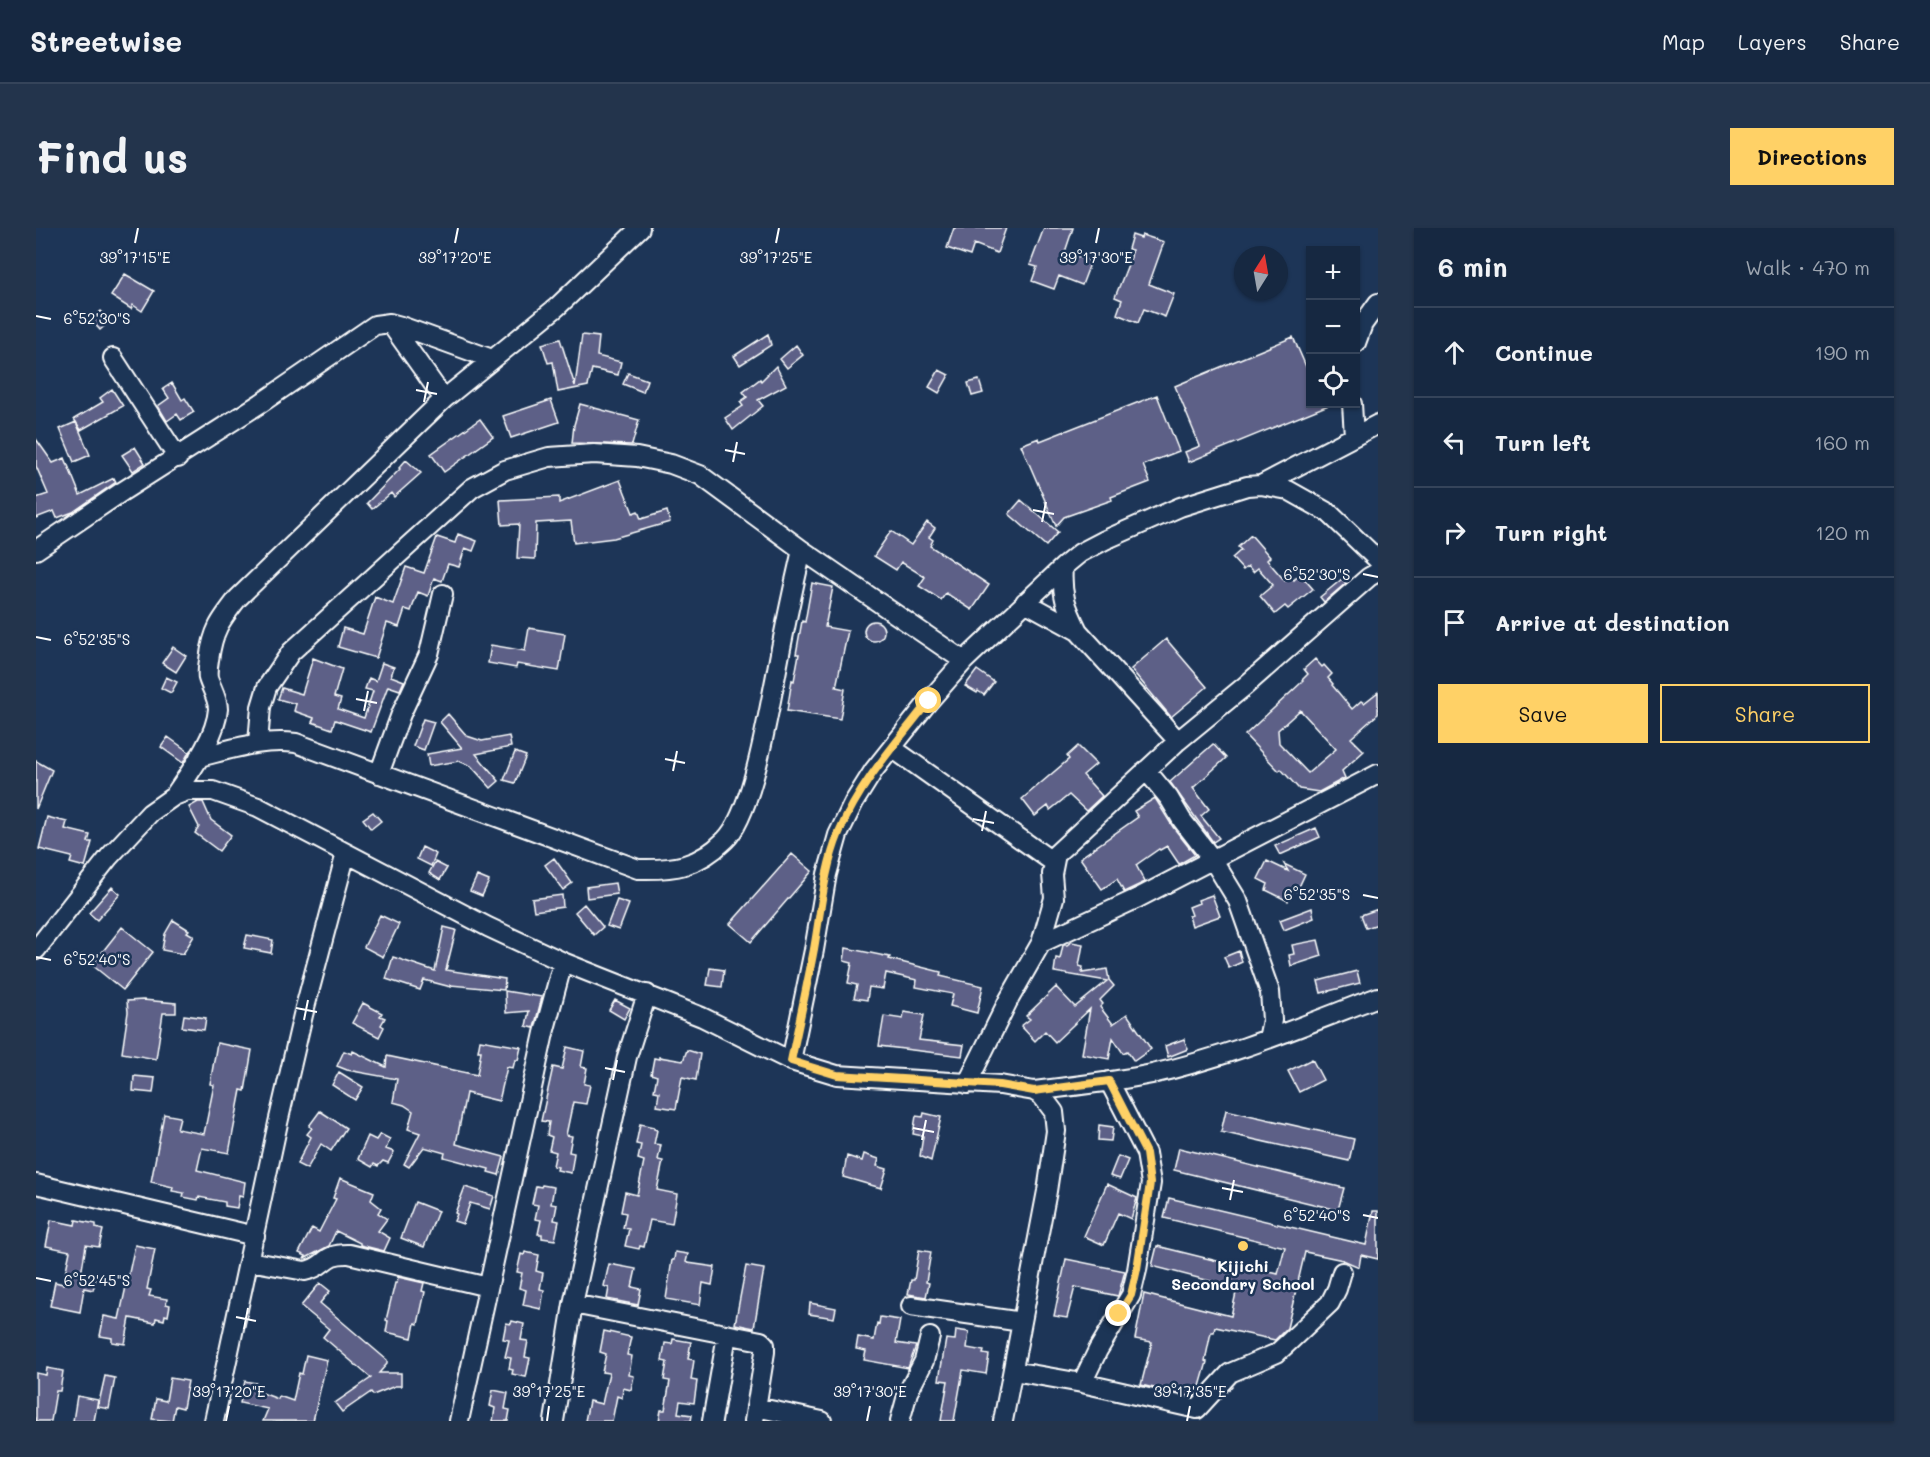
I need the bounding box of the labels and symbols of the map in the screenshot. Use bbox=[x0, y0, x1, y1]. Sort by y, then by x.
north arrow bbox=[1234, 246, 1288, 300]
text: 39°17'15"E bbox=[99, 247, 171, 267]
text: 39°17'20"E bbox=[418, 247, 492, 267]
text: 39°17'25"E bbox=[740, 247, 813, 267]
text: 39°17'30"E bbox=[1059, 247, 1133, 267]
text: 6°52'30"S bbox=[63, 308, 131, 328]
text: 6°52'30"S bbox=[1283, 564, 1351, 584]
text: 6°52'35"S bbox=[64, 629, 130, 649]
route start bbox=[915, 687, 941, 713]
text: 6°52'35"S bbox=[1284, 884, 1350, 904]
text: 6°52'40"S bbox=[63, 949, 131, 969]
text: 6°52'40"S bbox=[1283, 1205, 1351, 1225]
marker: Kijichi Secondary School bbox=[1236, 1239, 1250, 1253]
place label: Kijichi Secondary School bbox=[1171, 1255, 1315, 1294]
text: 6°52'45"S bbox=[64, 1270, 130, 1290]
route end bbox=[1105, 1300, 1131, 1326]
text: 39°17'20"E bbox=[192, 1381, 266, 1401]
text: 39°17'25"E bbox=[513, 1381, 586, 1401]
text: 39°17'30"E bbox=[833, 1381, 907, 1401]
text: 39°17'35"E bbox=[1153, 1381, 1227, 1401]

